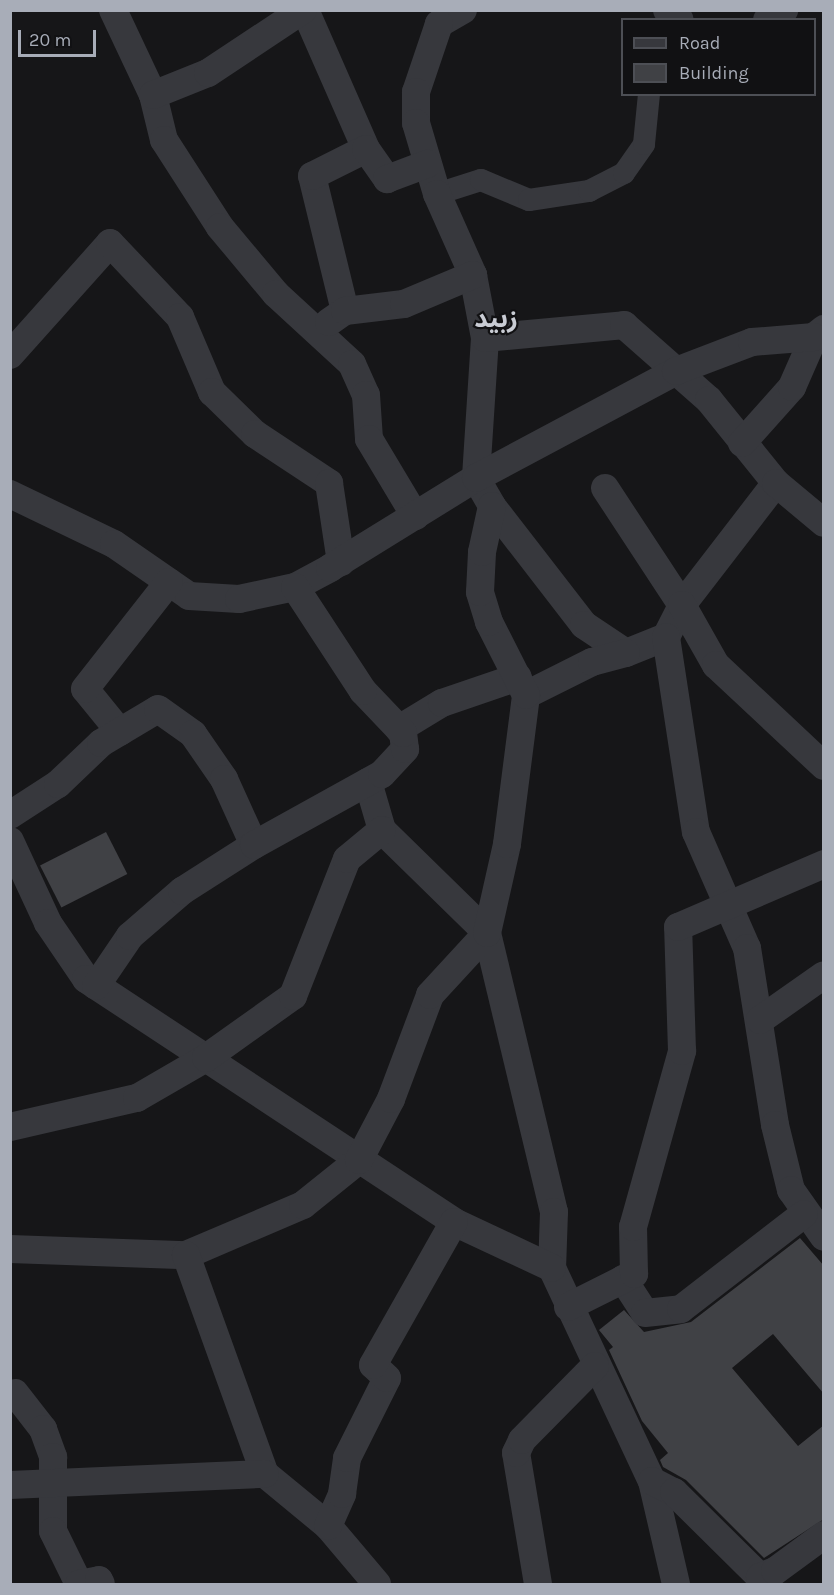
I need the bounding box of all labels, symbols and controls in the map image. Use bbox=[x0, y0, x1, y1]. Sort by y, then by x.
scale bar bbox=[21, 18, 99, 56]
legend bbox=[621, 18, 816, 96]
text: 20 m bbox=[29, 29, 71, 51]
text: Road bbox=[679, 32, 720, 54]
text: Building bbox=[679, 62, 749, 84]
district label: زبيد bbox=[474, 303, 518, 335]

